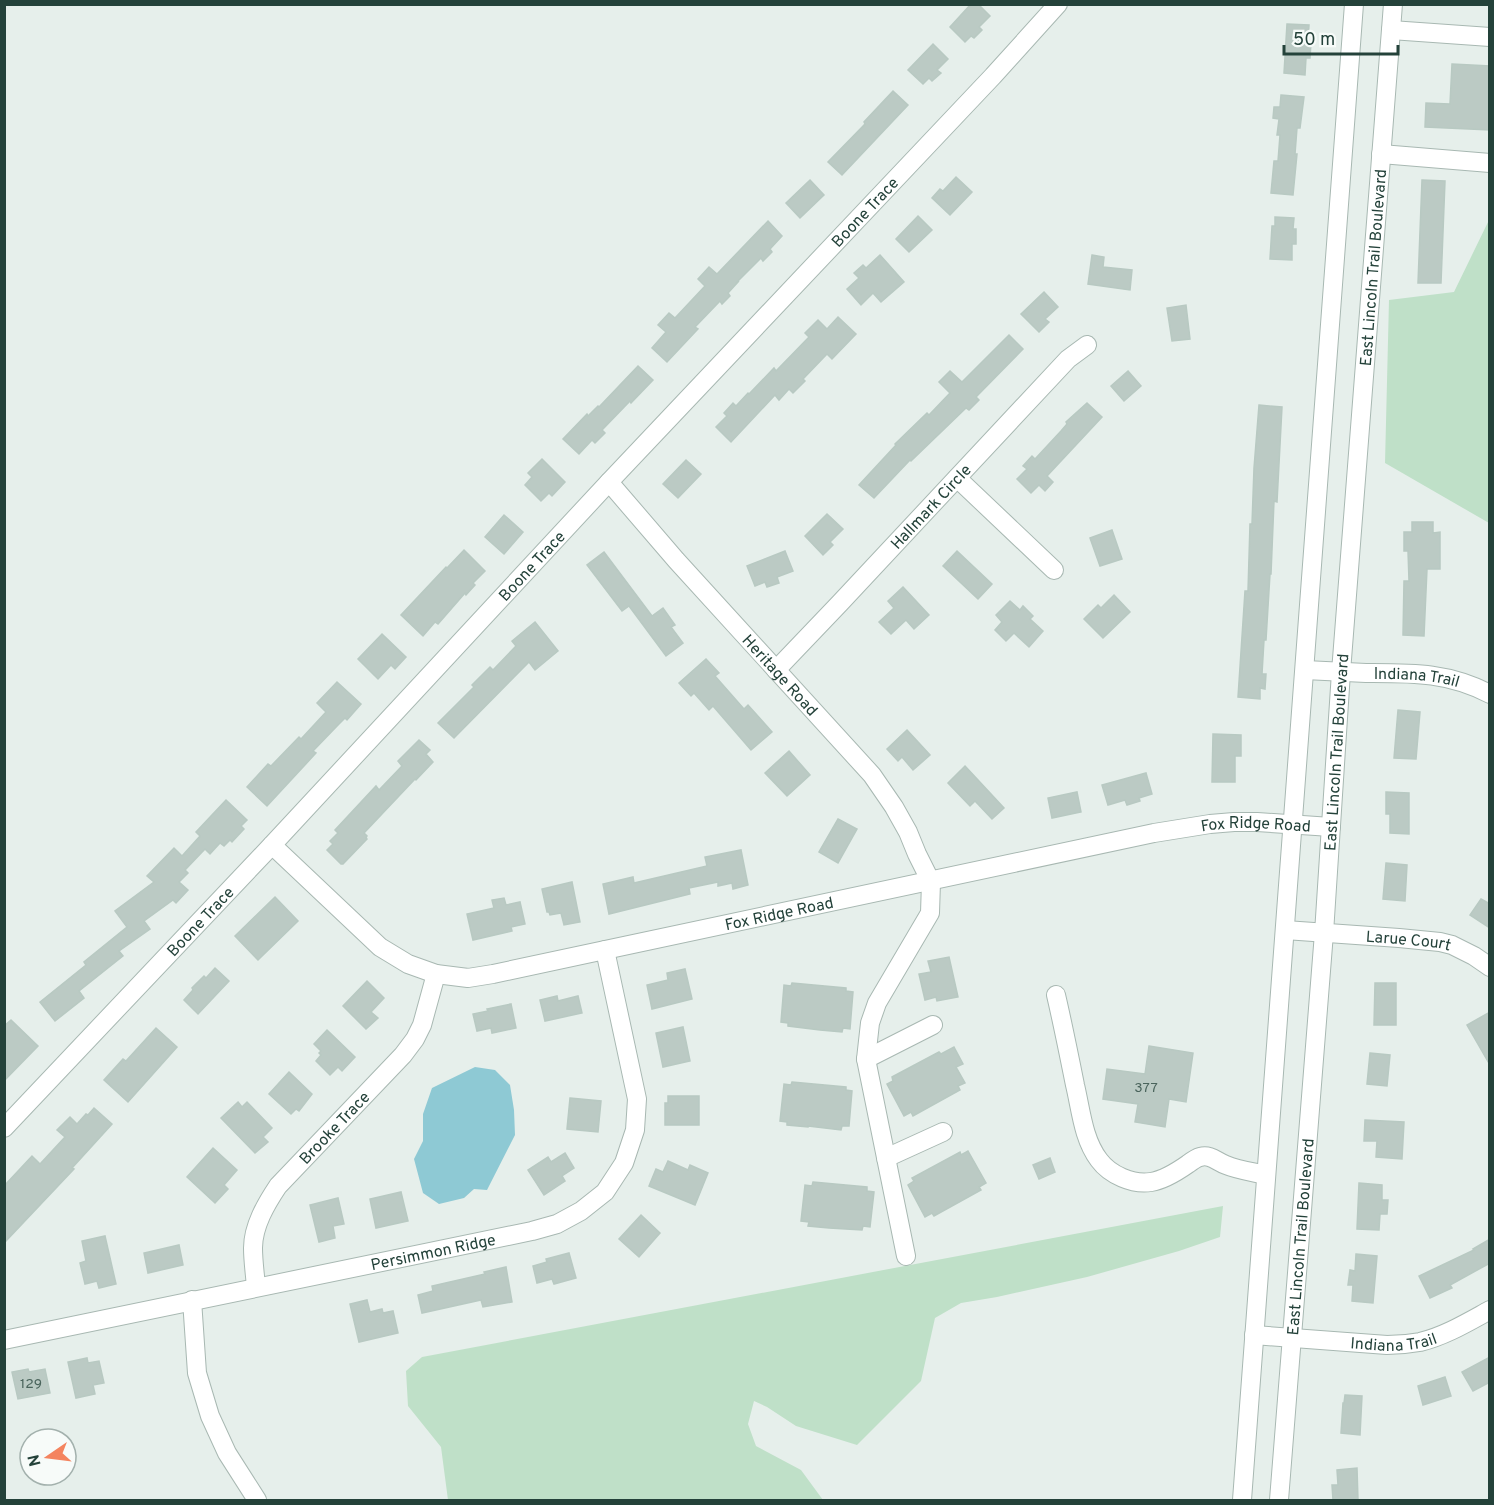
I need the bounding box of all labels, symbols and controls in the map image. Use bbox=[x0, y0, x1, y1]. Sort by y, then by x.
scale bar bbox=[1284, 18, 1398, 56]
text: 50 m bbox=[1293, 29, 1335, 52]
street label: East Lincoln Trail Boulevard bbox=[1357, 168, 1392, 367]
street label: Boone Trace bbox=[828, 174, 904, 252]
street label: Hallmark Circle bbox=[887, 461, 976, 554]
street label: Boone Trace bbox=[495, 528, 570, 606]
street label: Heritage Road bbox=[737, 631, 821, 721]
street label: East Lincoln Trail Boulevard bbox=[1321, 653, 1354, 852]
street label: Indiana Trail bbox=[1374, 665, 1462, 693]
street label: Fox Ridge Road bbox=[1199, 814, 1311, 838]
street label: Boone Trace bbox=[164, 883, 239, 962]
street label: Fox Ridge Road bbox=[723, 894, 835, 936]
street label: Larue Court bbox=[1365, 928, 1453, 956]
house number: 377 bbox=[1134, 1080, 1158, 1097]
street label: Brooke Trace bbox=[296, 1088, 375, 1169]
street label: East Lincoln Trail Boulevard bbox=[1284, 1138, 1320, 1336]
street label: Persimmon Ridge bbox=[369, 1231, 498, 1276]
street label: Indiana Trail bbox=[1350, 1330, 1440, 1357]
house number: 129 bbox=[20, 1376, 42, 1393]
north arrow bbox=[18, 1427, 78, 1487]
text: N bbox=[24, 1452, 46, 1468]

